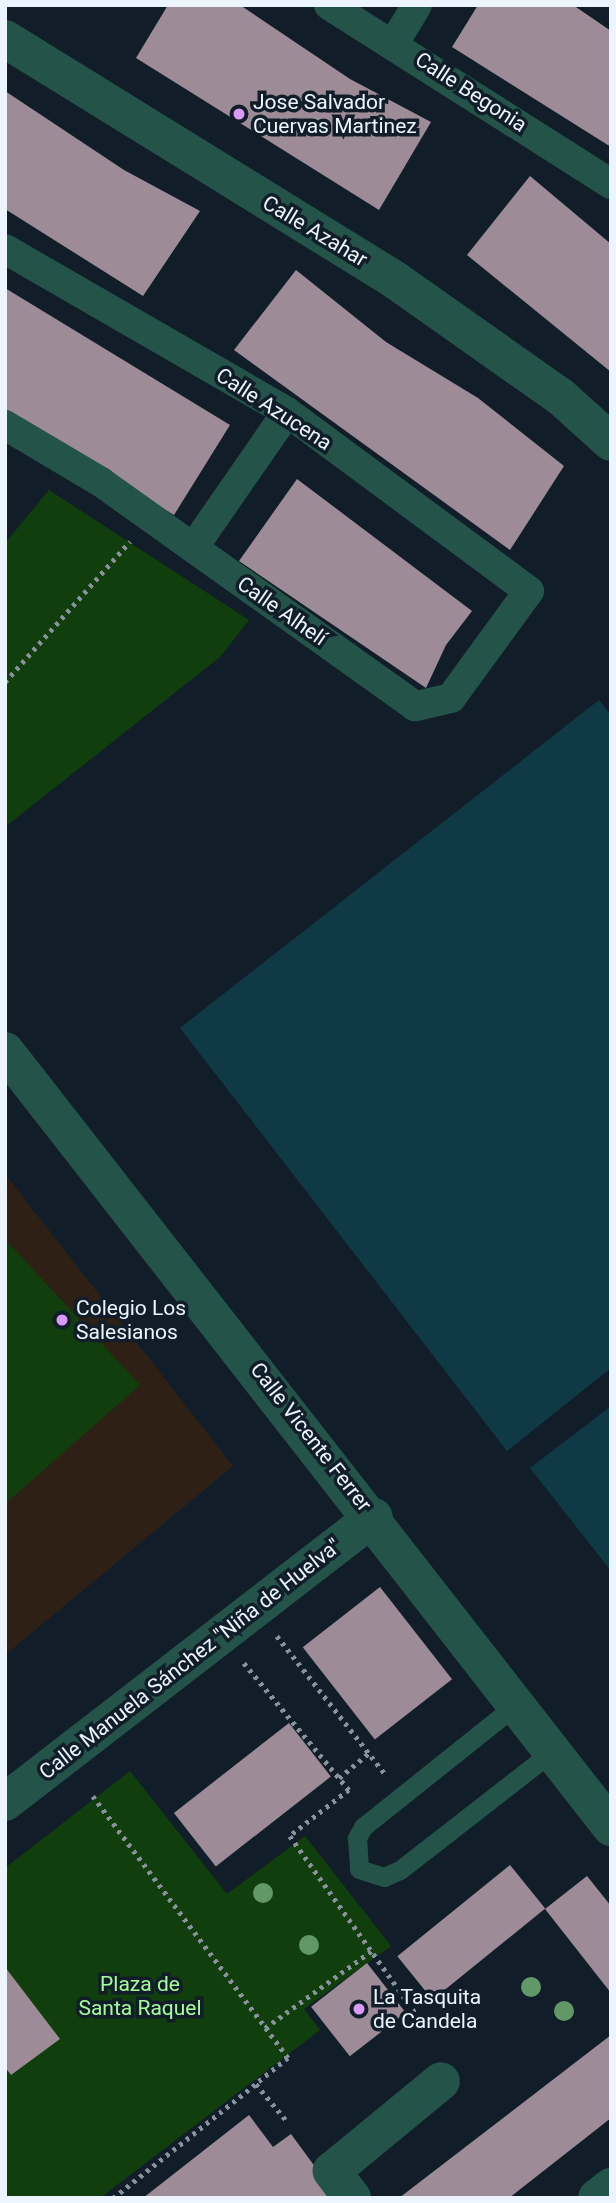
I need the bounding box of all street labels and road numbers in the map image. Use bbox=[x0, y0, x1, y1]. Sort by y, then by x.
street label: Calle Begonia bbox=[411, 47, 531, 137]
street label: Calle Azahar bbox=[258, 190, 372, 272]
street label: Calle Azucena bbox=[212, 362, 336, 456]
street label: Calle Alhelí bbox=[232, 571, 332, 651]
street label: Calle Vicente Ferrer bbox=[245, 1358, 377, 1516]
street label: Calle Manuela Sánchez "Niña de Huelva" bbox=[34, 1533, 346, 1785]

